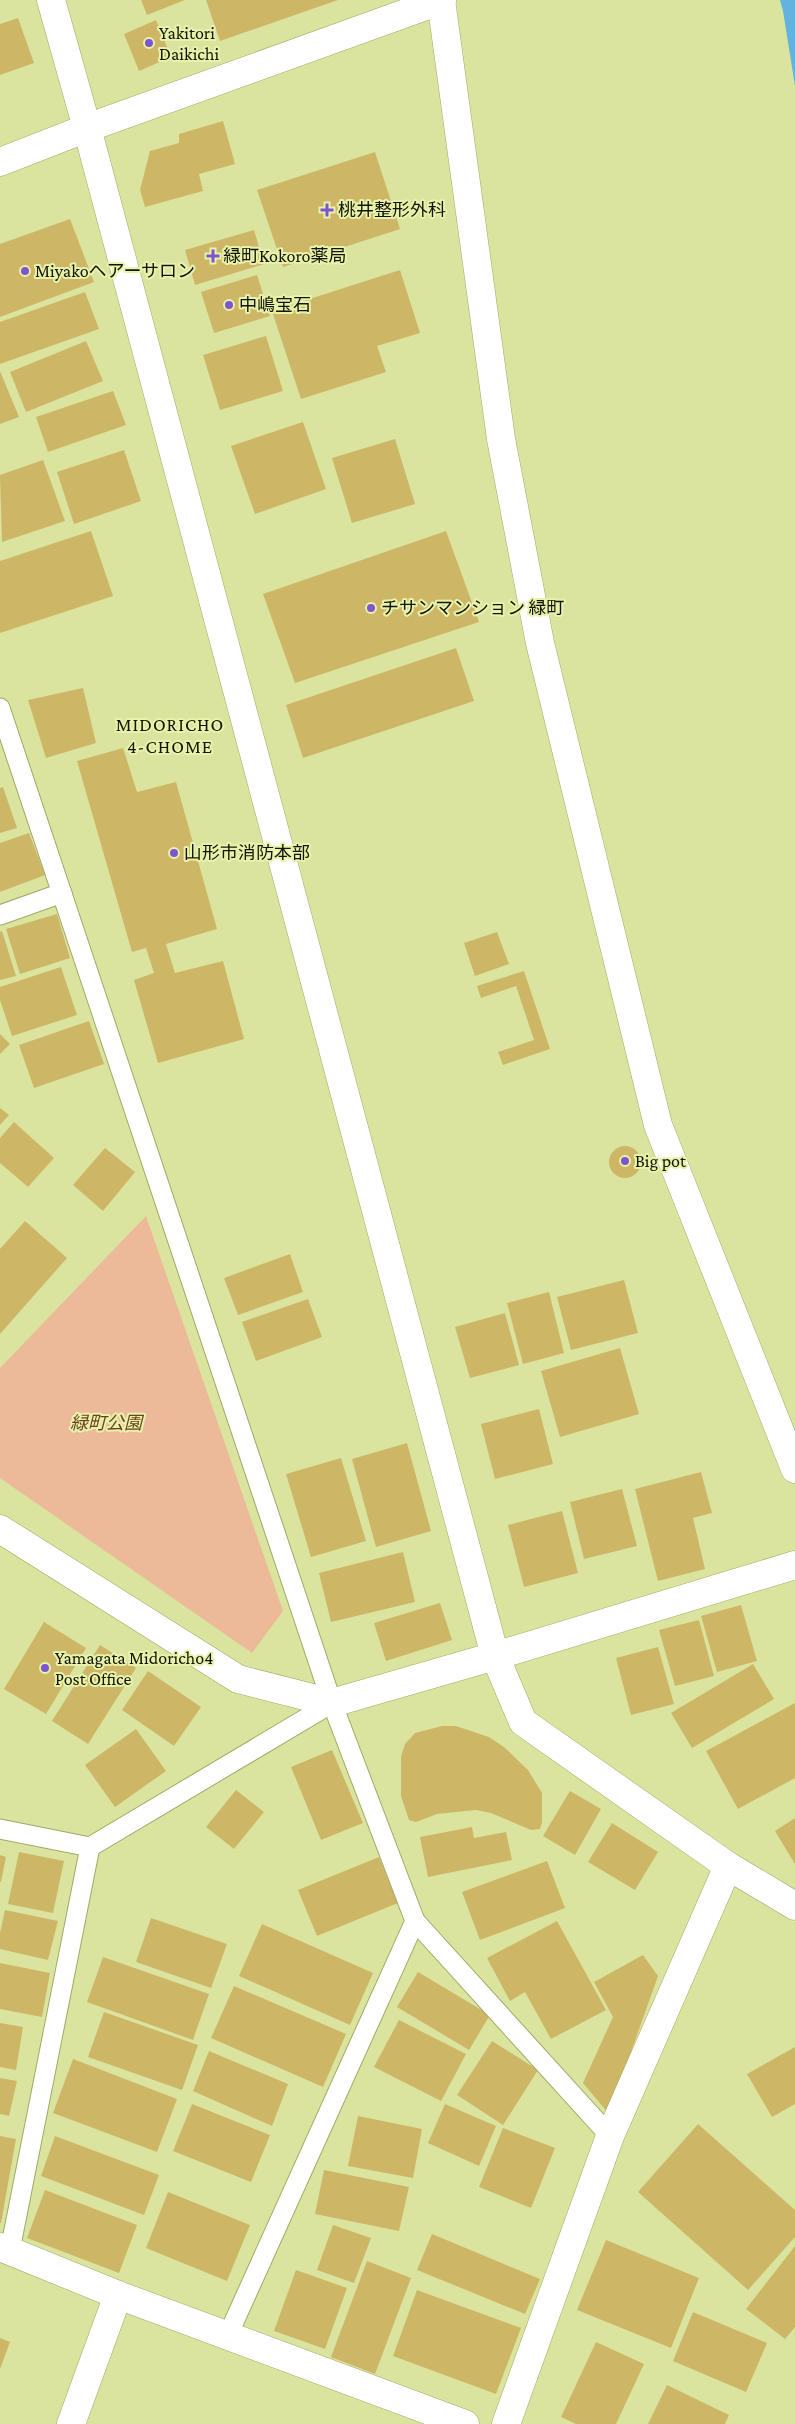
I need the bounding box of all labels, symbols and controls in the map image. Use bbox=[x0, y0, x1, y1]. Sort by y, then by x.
place label: Yakitori Daikichi bbox=[159, 23, 219, 64]
marker: Yakitori Daikichi bbox=[143, 37, 155, 49]
place label: 桃井整形外科 bbox=[338, 200, 446, 220]
marker: 桃井整形外科 bbox=[320, 203, 334, 217]
place label: 緑町Kokoro薬局 bbox=[223, 246, 346, 266]
marker: 緑町Kokoro薬局 bbox=[207, 250, 219, 262]
place label: Miyakoヘアーサロン bbox=[35, 261, 195, 281]
marker: Miyakoヘアーサロン bbox=[19, 265, 31, 277]
place label: 中嶋宝石 bbox=[239, 295, 311, 315]
marker: 中嶋宝石 bbox=[223, 299, 235, 311]
place label: チサンマンション 緑町 bbox=[381, 598, 564, 618]
marker: チサンマンション 緑町 bbox=[365, 602, 377, 614]
district label: MIDORICHO 4-CHOME bbox=[116, 714, 224, 757]
place label: 山形市消防本部 bbox=[184, 843, 310, 863]
marker: 山形市消防本部 bbox=[168, 847, 180, 859]
place label: Big pot bbox=[635, 1151, 687, 1171]
marker: Big pot bbox=[619, 1155, 631, 1167]
park label: 緑町公園 bbox=[70, 1413, 145, 1433]
place label: Yamagata Midoricho4 Post Office bbox=[55, 1648, 213, 1689]
marker: Yamagata Midoricho4 Post Office bbox=[39, 1662, 51, 1674]

